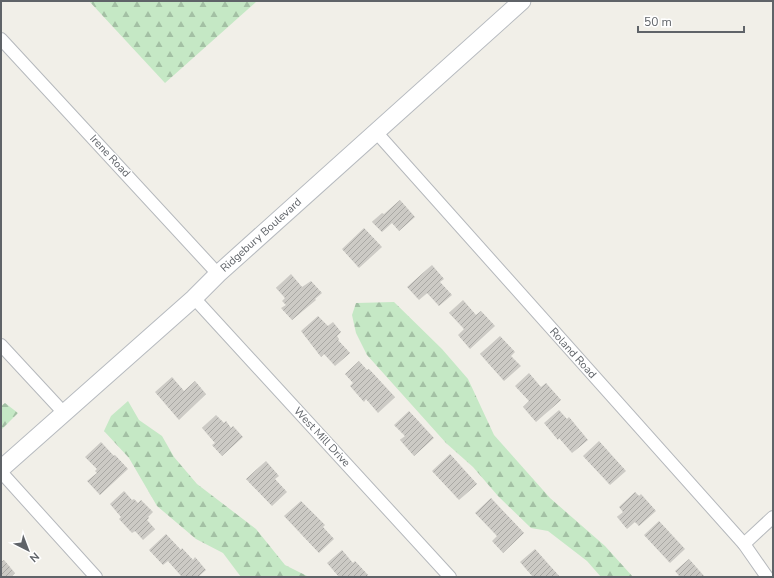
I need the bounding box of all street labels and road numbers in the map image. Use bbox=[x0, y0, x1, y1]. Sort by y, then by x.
street label: Irene Road bbox=[86, 131, 134, 181]
street label: Ridgebury Boulevard bbox=[217, 195, 305, 275]
street label: Roland Road bbox=[546, 324, 600, 382]
street label: West Mill Drive bbox=[290, 404, 354, 470]

